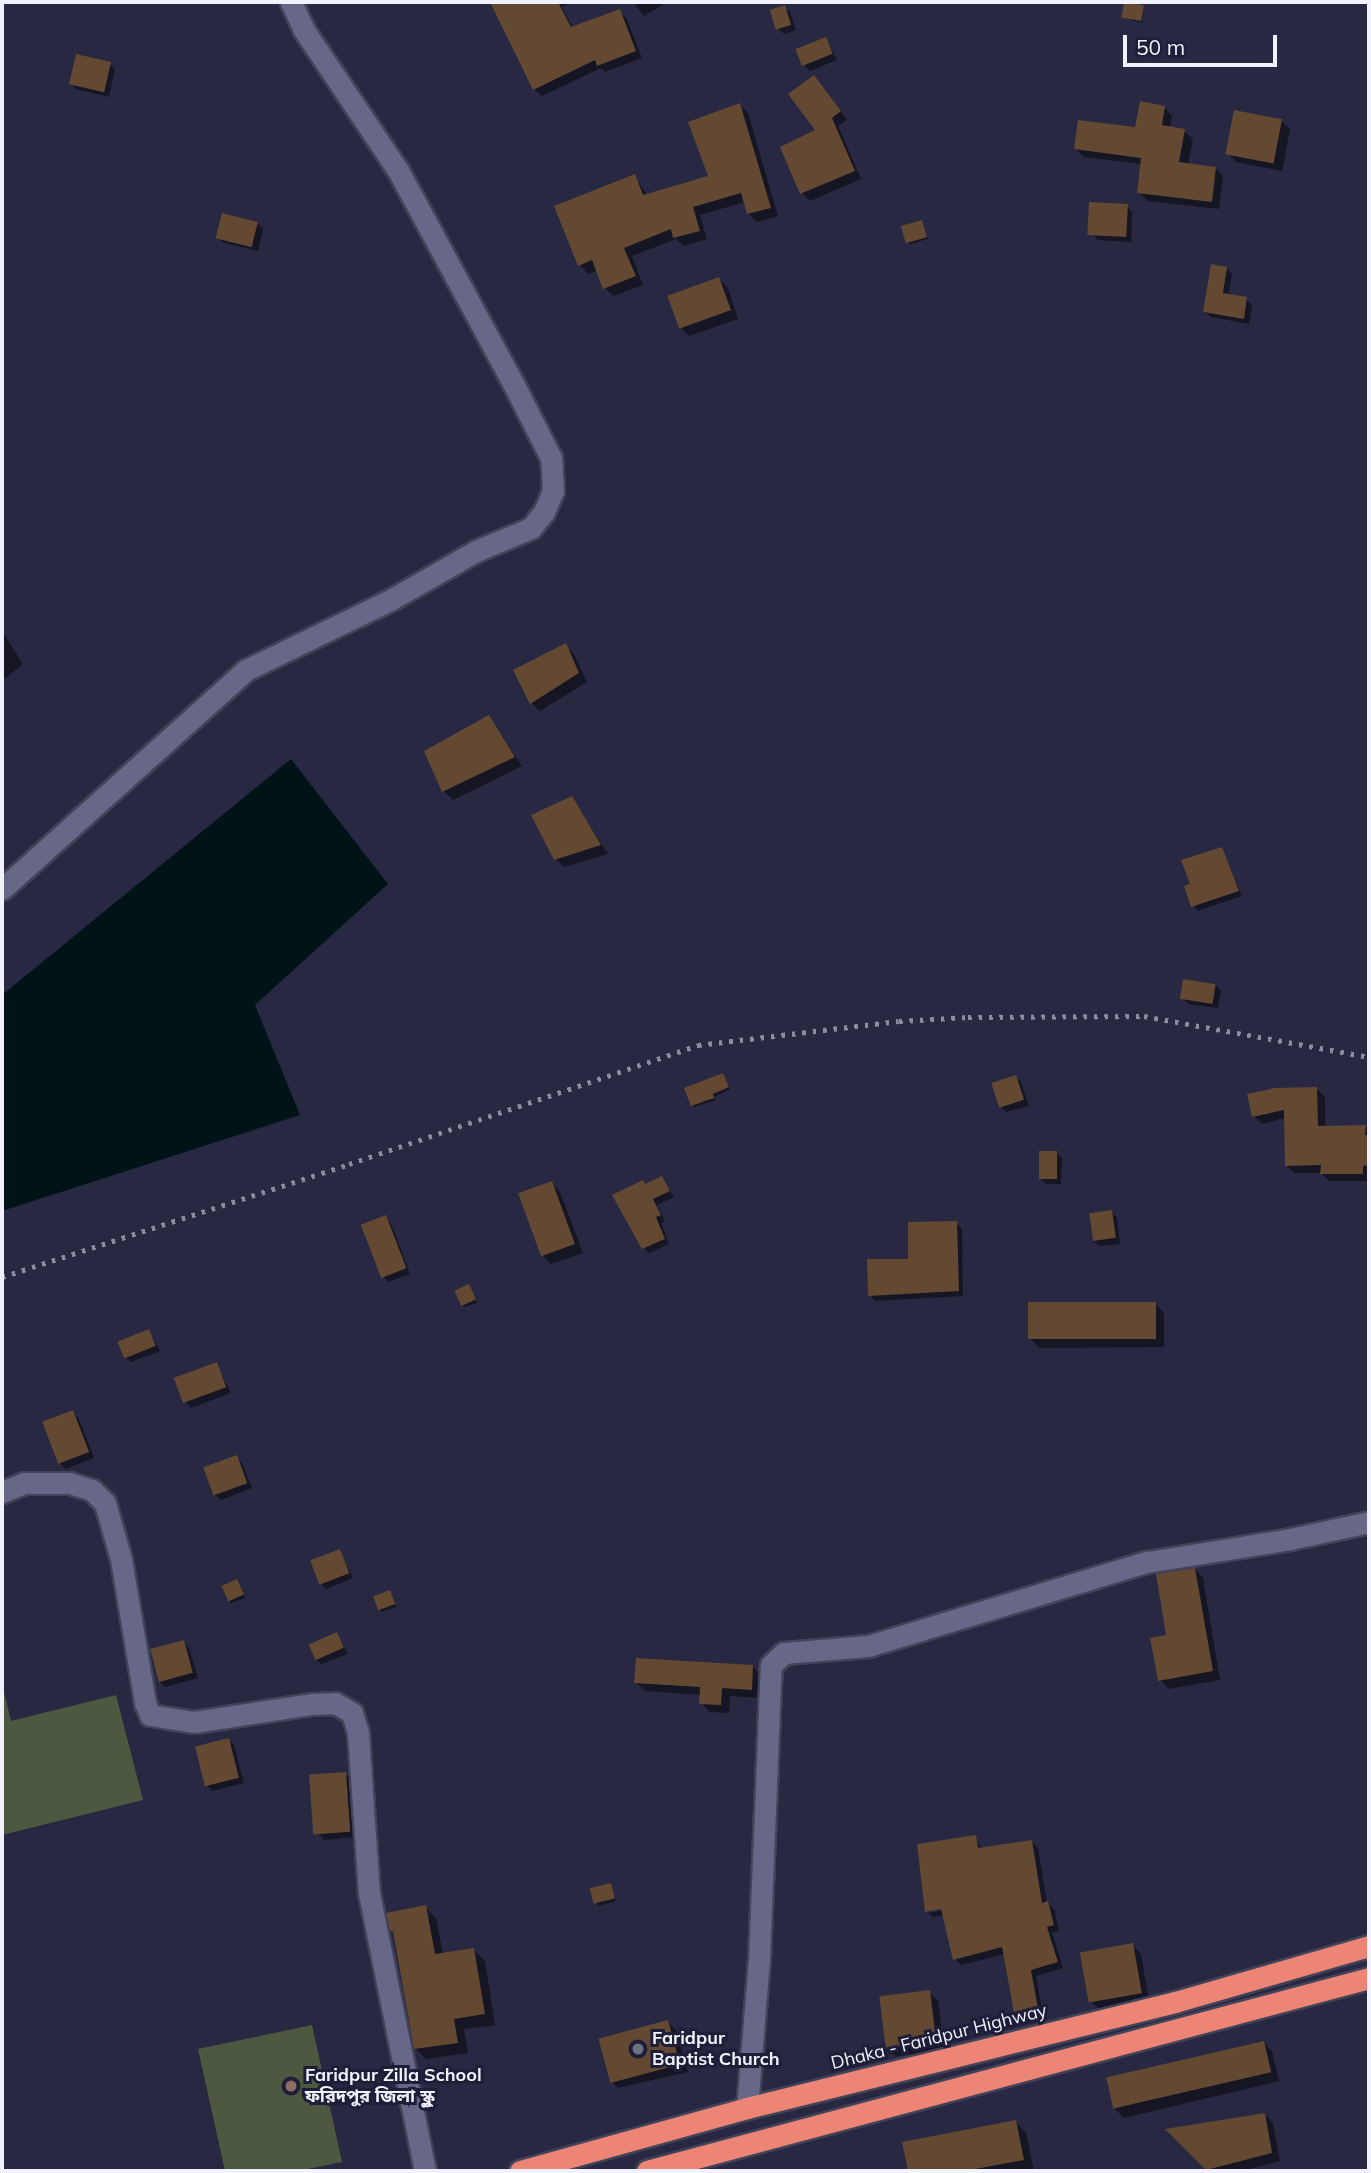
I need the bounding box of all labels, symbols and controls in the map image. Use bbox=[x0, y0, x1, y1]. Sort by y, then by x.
scale bar bbox=[1126, 21, 1280, 65]
text: 50 m bbox=[1136, 34, 1185, 60]
street label: Dhaka - Faridpur Highway bbox=[829, 2000, 1049, 2074]
place label: Faridpur Baptist Church bbox=[652, 2028, 780, 2070]
marker: Faridpur Baptist Church bbox=[630, 2041, 646, 2057]
place label: Faridpur Zilla School ফরিদপুর জিলা স্কুল bbox=[305, 2065, 482, 2108]
marker: Faridpur Zilla School ফরিদপুর জিলা স্কুল bbox=[283, 2078, 299, 2094]

